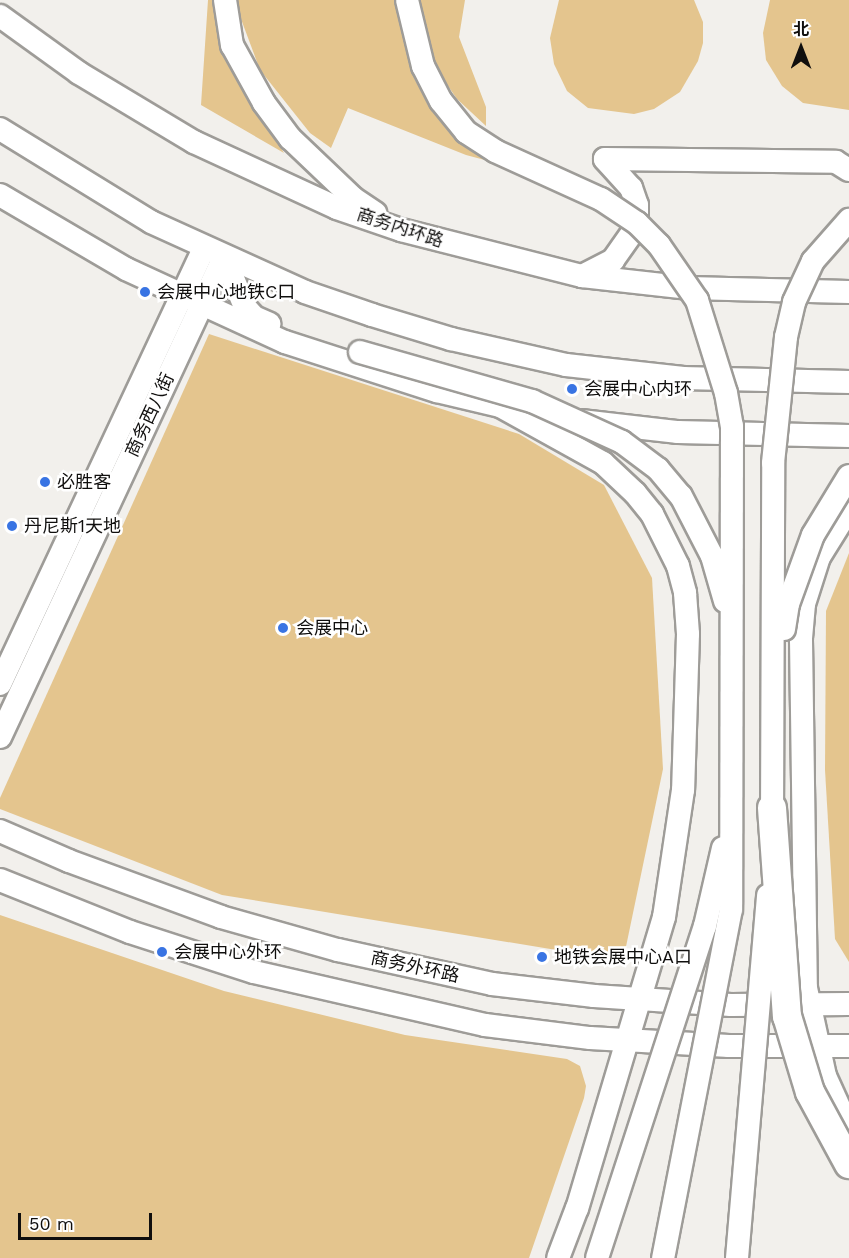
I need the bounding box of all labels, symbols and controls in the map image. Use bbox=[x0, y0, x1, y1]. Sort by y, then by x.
north arrow bbox=[771, 18, 831, 78]
text: 北 bbox=[793, 20, 809, 39]
street label: 商务内环路 bbox=[354, 204, 446, 252]
place label: 会展中心地铁C口 bbox=[157, 281, 295, 303]
marker: 会展中心地铁C口 bbox=[138, 285, 152, 299]
street label: 商务西八街 bbox=[121, 370, 179, 460]
place label: 会展中心内环 bbox=[584, 378, 692, 400]
marker: 会展中心内环 bbox=[565, 382, 579, 396]
place label: 必胜客 bbox=[57, 471, 111, 493]
marker: 必胜客 bbox=[38, 475, 52, 489]
place label: 丹尼斯1天地 bbox=[24, 515, 121, 537]
marker: 丹尼斯1天地 bbox=[5, 519, 19, 533]
place label: 会展中心 bbox=[296, 617, 368, 639]
marker: 会展中心 bbox=[274, 619, 292, 637]
place label: 会展中心外环 bbox=[174, 941, 282, 963]
marker: 会展中心外环 bbox=[155, 945, 169, 959]
place label: 地铁会展中心A口 bbox=[554, 946, 692, 968]
street label: 商务外环路 bbox=[369, 947, 461, 987]
marker: 地铁会展中心A口 bbox=[535, 950, 549, 964]
scale bar bbox=[21, 1201, 154, 1239]
text: 50 m bbox=[29, 1213, 74, 1234]

